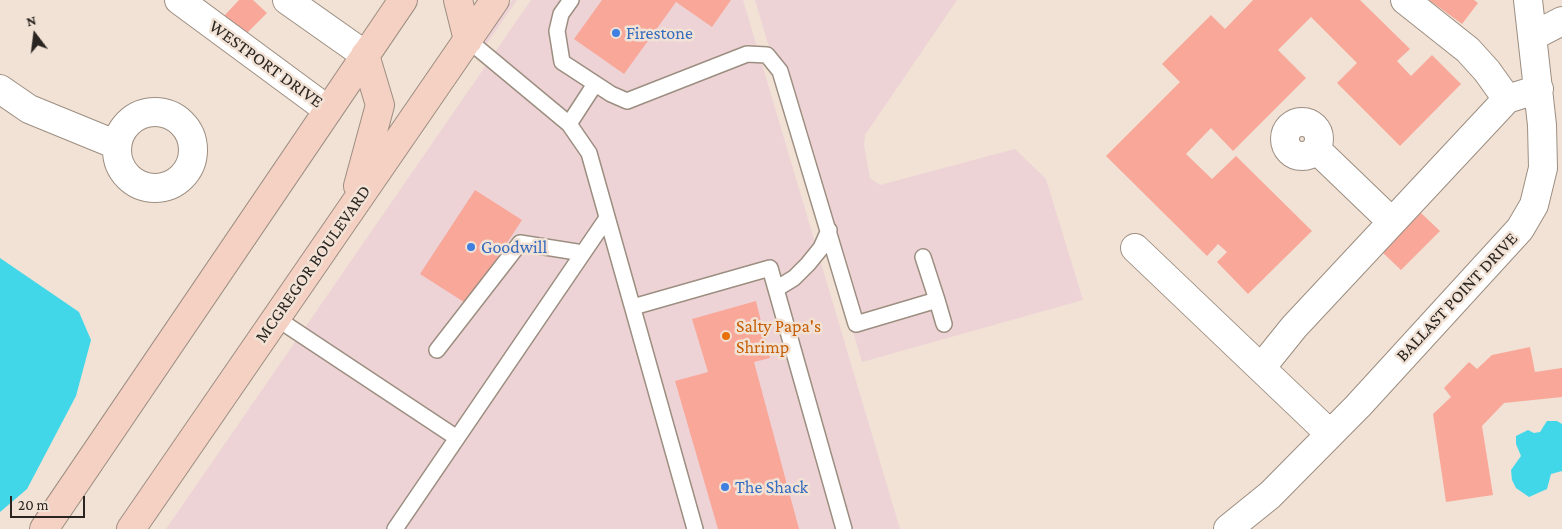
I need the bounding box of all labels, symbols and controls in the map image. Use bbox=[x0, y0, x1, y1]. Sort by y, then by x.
north arrow bbox=[10, 10, 60, 60]
text: N bbox=[24, 12, 38, 29]
street label: WESTPORT DRIVE bbox=[205, 15, 327, 113]
place label: Firestone bbox=[626, 22, 693, 44]
marker: Firestone bbox=[610, 27, 622, 39]
street label: MCGREGOR BOULEVARD bbox=[250, 181, 376, 347]
street label: BALLAST POINT DRIVE bbox=[1392, 228, 1522, 366]
place label: Goodwill bbox=[481, 236, 547, 258]
marker: Goodwill bbox=[465, 241, 477, 253]
place label: Salty Papa's Shrimp bbox=[736, 315, 821, 358]
marker: Salty Papa's Shrimp bbox=[720, 330, 732, 342]
place label: The Shack bbox=[735, 476, 808, 498]
marker: The Shack bbox=[719, 481, 731, 493]
scale bar bbox=[12, 486, 88, 518]
text: 20 m bbox=[18, 497, 49, 513]

